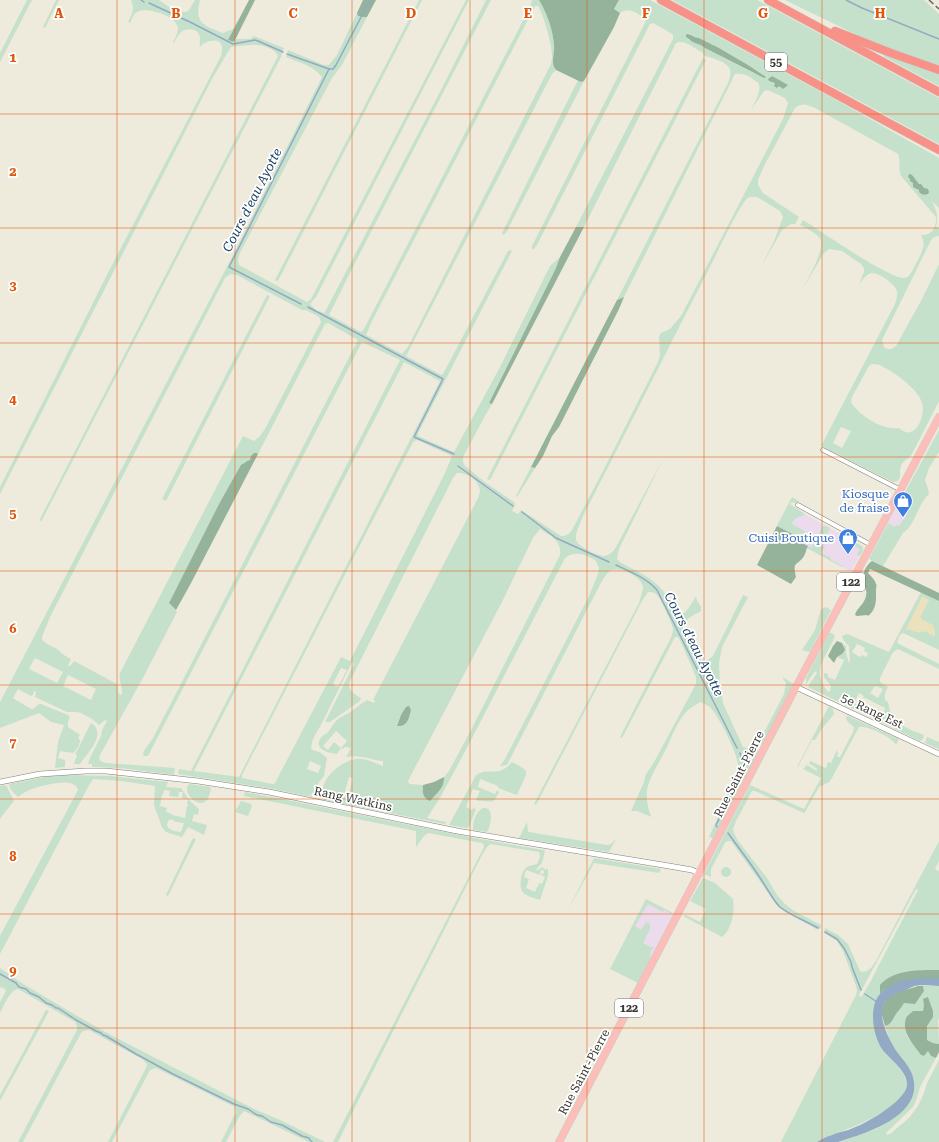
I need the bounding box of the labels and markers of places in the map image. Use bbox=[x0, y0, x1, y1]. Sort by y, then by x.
place label: Kiosque de fraise bbox=[840, 487, 889, 515]
shop icon: Kiosque de fraise bbox=[892, 490, 914, 518]
shop icon: Cuisi Boutique bbox=[837, 527, 859, 555]
place label: Cuisi Boutique bbox=[748, 531, 834, 545]

